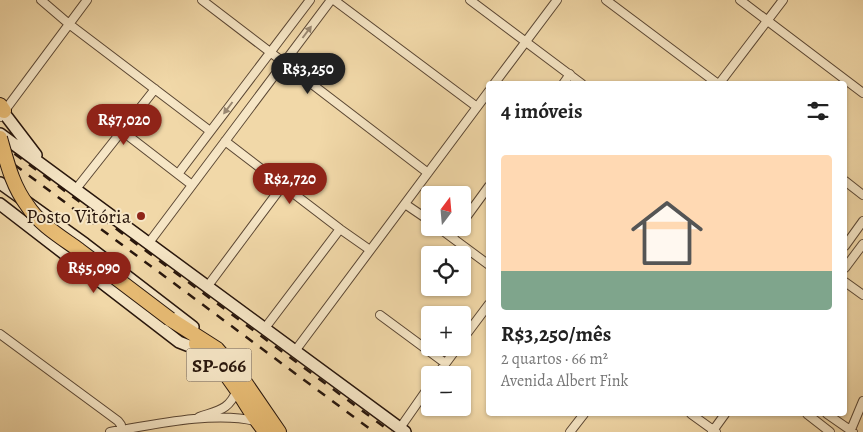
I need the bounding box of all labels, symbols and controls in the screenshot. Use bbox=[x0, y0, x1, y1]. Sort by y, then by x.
one-way arrow bbox=[302, 25, 312, 39]
pin: R$3,250 bbox=[262, 52, 354, 95]
text: R$3,250 bbox=[282, 58, 334, 80]
text: 4 imóveis bbox=[501, 97, 582, 125]
icon: filters bbox=[804, 97, 832, 125]
one-way arrow bbox=[222, 101, 233, 114]
pin: R$7,020 bbox=[78, 104, 170, 146]
text: R$7,020 bbox=[98, 109, 150, 131]
pin: R$2,720 bbox=[244, 162, 336, 205]
text: R$2,720 bbox=[264, 168, 316, 190]
north arrow bbox=[421, 186, 471, 236]
map controls bbox=[421, 186, 471, 416]
icon: home bbox=[622, 188, 712, 278]
place label: Posto Vitória bbox=[26, 203, 132, 230]
marker: Posto Vitória bbox=[135, 210, 147, 222]
button: locate bbox=[421, 246, 471, 296]
pin: R$5,090 bbox=[48, 252, 140, 294]
text: R$5,090 bbox=[68, 257, 120, 279]
button: + bbox=[421, 306, 471, 356]
text: R$3,250/mês bbox=[501, 320, 611, 348]
road number: SP-066 bbox=[186, 348, 252, 382]
text: 2 quartos · 66 m² bbox=[501, 348, 608, 370]
button: − bbox=[421, 366, 471, 416]
text: Avenida Albert Fink bbox=[501, 370, 628, 392]

